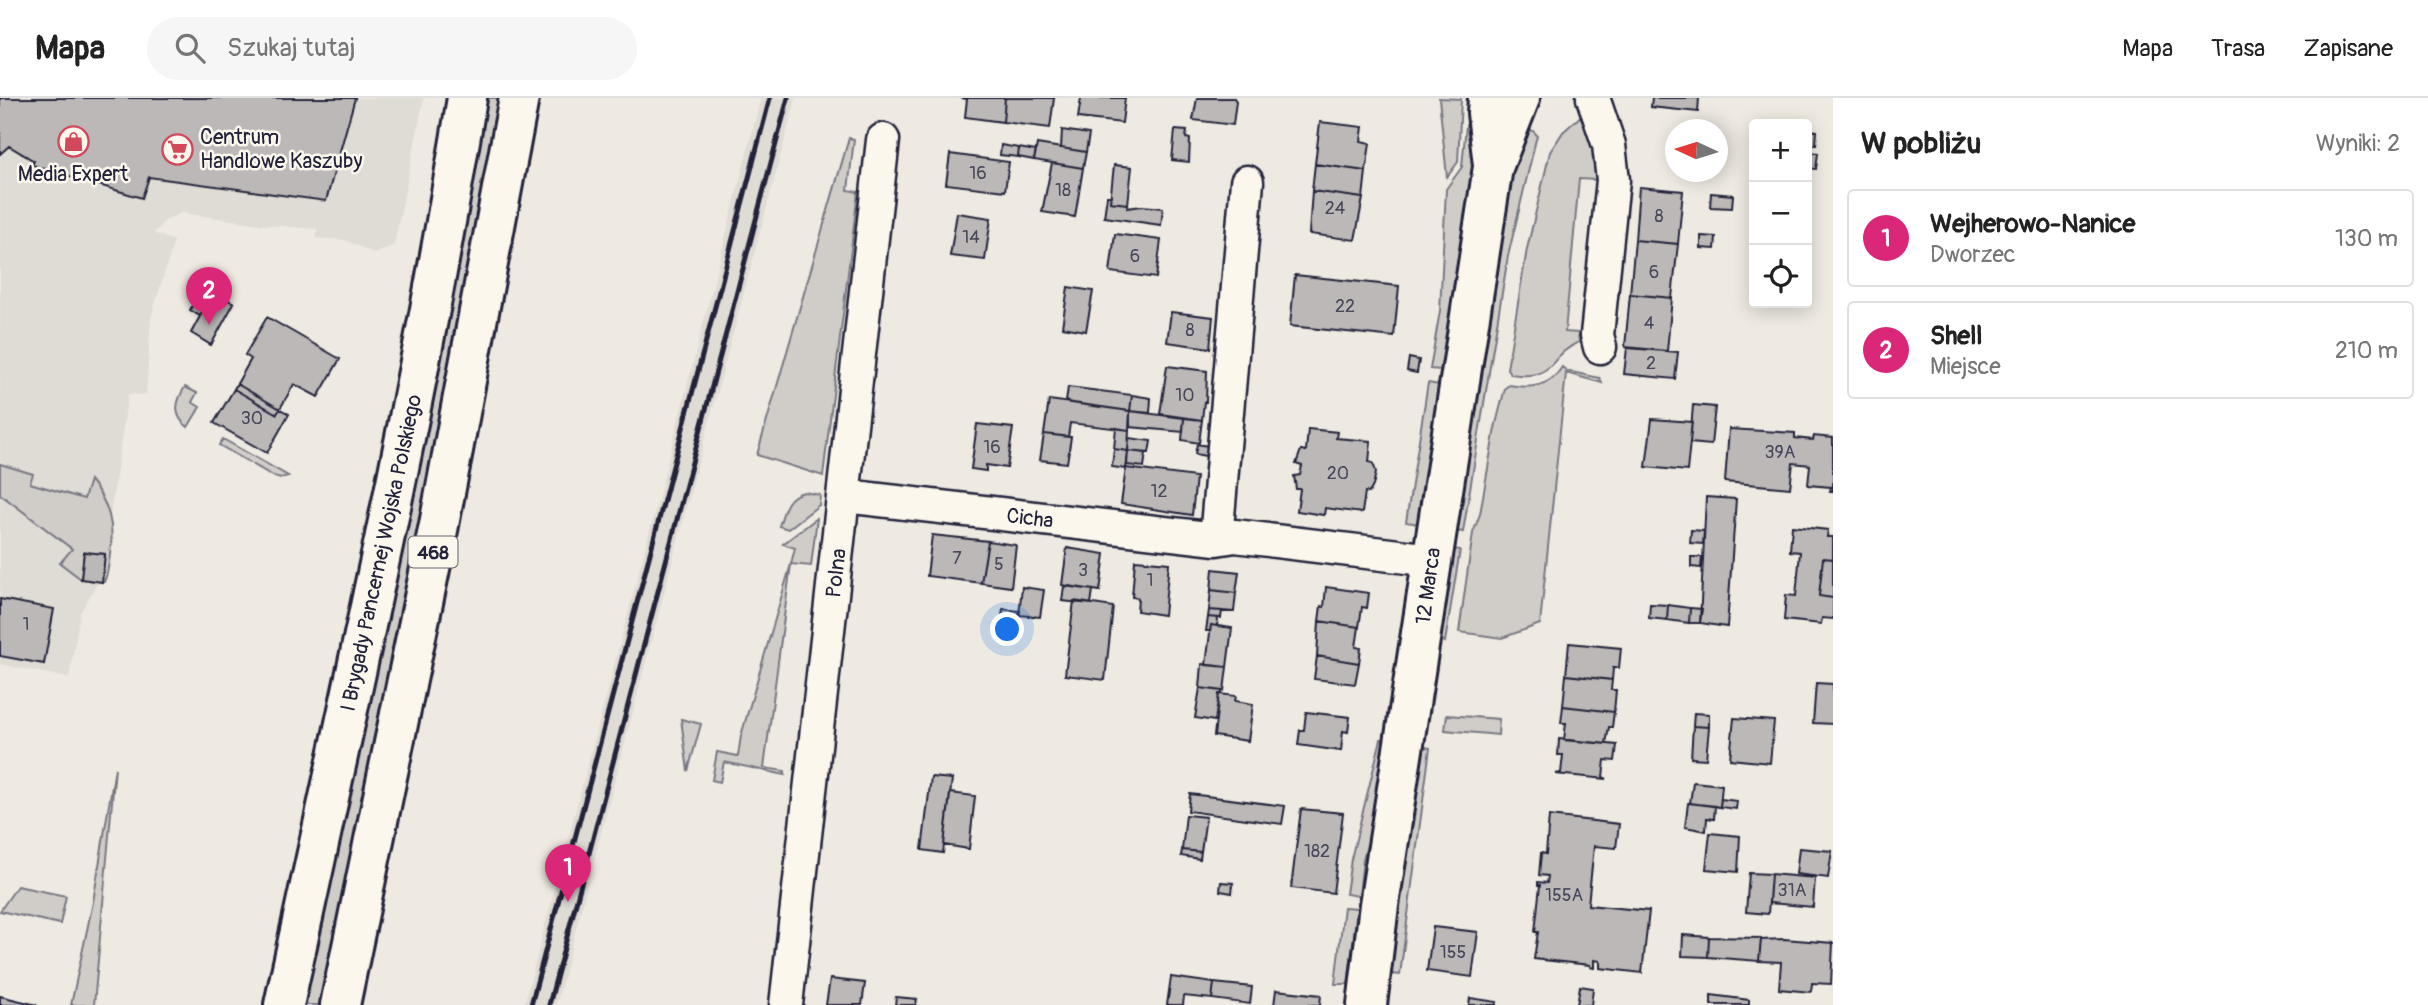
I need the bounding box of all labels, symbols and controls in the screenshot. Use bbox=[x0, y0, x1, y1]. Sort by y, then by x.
search box bbox=[147, 17, 637, 80]
text: Mapa bbox=[35, 28, 105, 69]
icon: search bbox=[171, 29, 209, 67]
text: Szukaj tutaj bbox=[227, 32, 355, 64]
text: Mapa bbox=[2122, 34, 2173, 63]
text: Trasa bbox=[2211, 34, 2265, 63]
text: Zapisane bbox=[2303, 34, 2393, 63]
north arrow bbox=[1665, 119, 1728, 182]
map controls bbox=[1749, 119, 1812, 308]
button: + bbox=[1749, 119, 1812, 182]
place label: Centrum Handlowe Kaszuby bbox=[200, 124, 362, 175]
shop icon: Media Expert bbox=[56, 125, 90, 159]
text: W pobliżu bbox=[1861, 125, 1981, 162]
text: Wyniki: 2 bbox=[2316, 129, 2400, 158]
supermarket icon: Centrum Handlowe Kaszuby bbox=[160, 132, 194, 166]
place label: Media Expert bbox=[18, 161, 129, 188]
house number: 16 bbox=[969, 162, 987, 185]
house number: 18 bbox=[1055, 179, 1071, 202]
button: − bbox=[1749, 182, 1812, 245]
house number: 24 bbox=[1325, 197, 1346, 220]
house number: 8 bbox=[1654, 205, 1664, 228]
text: Wejherowo-Nanice bbox=[1930, 208, 2135, 240]
text: 1 bbox=[1882, 224, 1891, 253]
text: 130 m bbox=[2335, 224, 2398, 253]
house number: 14 bbox=[962, 226, 980, 249]
text: Dworzec bbox=[1930, 240, 2016, 269]
house number: 6 bbox=[1130, 245, 1140, 268]
button: locate bbox=[1749, 245, 1812, 308]
house number: 6 bbox=[1649, 261, 1659, 284]
pin: 2 bbox=[186, 267, 232, 325]
house number: 22 bbox=[1335, 295, 1355, 318]
house number: 4 bbox=[1644, 312, 1655, 335]
house number: 8 bbox=[1185, 319, 1195, 342]
text: Shell bbox=[1930, 320, 1983, 352]
text: 2 bbox=[1880, 336, 1892, 365]
text: 210 m bbox=[2335, 336, 2398, 365]
house number: 2 bbox=[1646, 352, 1656, 375]
text: Miejsce bbox=[1930, 352, 2001, 381]
house number: 10 bbox=[1175, 384, 1195, 407]
street label: I Brygady Pancernej Wojska Polskiego bbox=[335, 392, 428, 714]
house number: 30 bbox=[241, 407, 263, 430]
house number: 16 bbox=[983, 436, 1001, 459]
house number: 39A bbox=[1765, 441, 1796, 464]
house number: 20 bbox=[1327, 462, 1349, 485]
house number: 12 bbox=[1150, 480, 1168, 503]
street label: Cicha bbox=[1005, 502, 1055, 535]
road number: 468 bbox=[408, 536, 458, 568]
street label: 12 Marca bbox=[1410, 546, 1447, 626]
street label: Polna bbox=[820, 547, 853, 599]
house number: 7 bbox=[952, 547, 962, 570]
house number: 5 bbox=[994, 553, 1004, 576]
house number: 3 bbox=[1078, 559, 1088, 582]
house number: 1 bbox=[1146, 569, 1154, 592]
your location bbox=[990, 612, 1024, 646]
house number: 1 bbox=[22, 613, 30, 636]
house number: 182 bbox=[1304, 840, 1330, 863]
pin: 1 bbox=[545, 844, 591, 902]
house number: 31A bbox=[1778, 879, 1807, 902]
house number: 155A bbox=[1545, 884, 1583, 907]
house number: 155 bbox=[1440, 941, 1466, 964]

